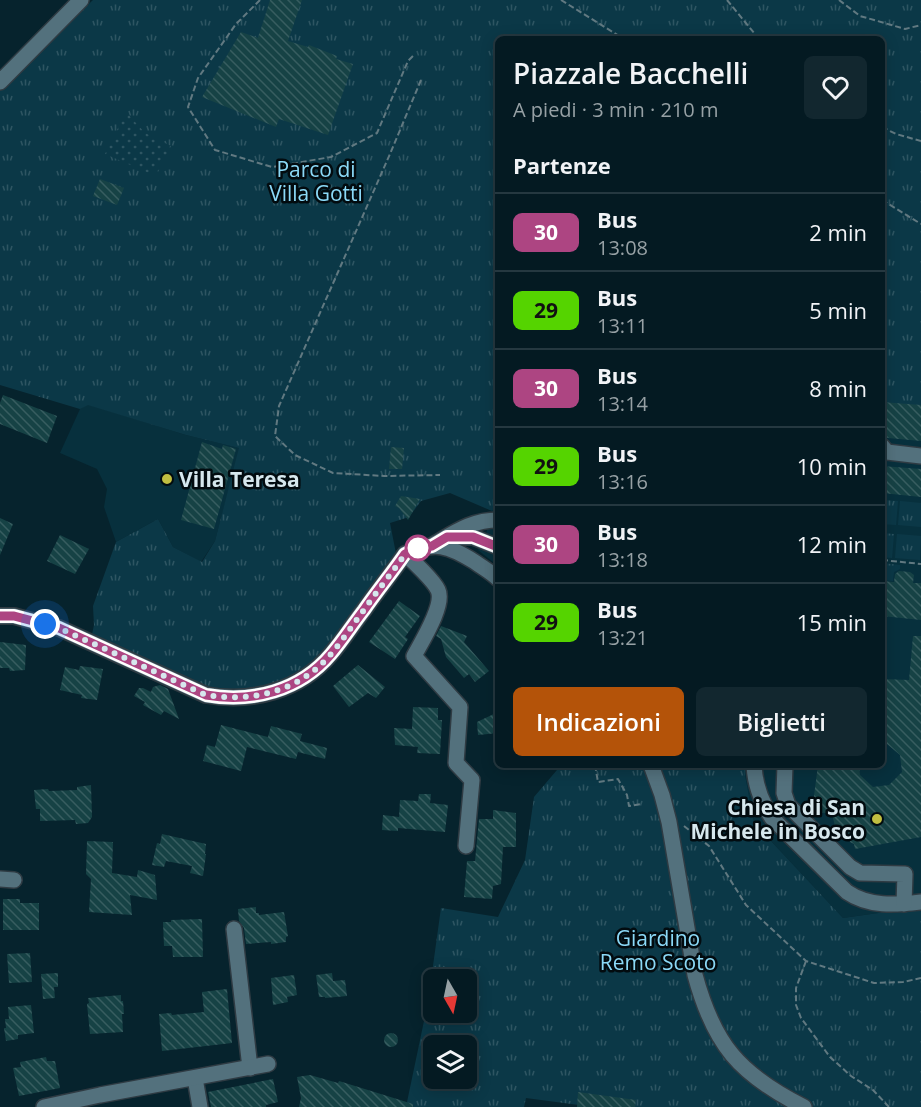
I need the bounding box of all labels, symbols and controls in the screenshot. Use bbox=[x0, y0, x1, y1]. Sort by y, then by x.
text: Piazzale Bacchelli bbox=[513, 54, 748, 92]
button: heart bbox=[804, 56, 867, 119]
text: A piedi · 3 min · 210 m bbox=[513, 96, 718, 123]
text: Partenze bbox=[513, 150, 611, 180]
park label: Parco di Villa Gotti bbox=[269, 155, 363, 207]
text: Bus bbox=[597, 204, 637, 234]
text: 2 min bbox=[809, 217, 867, 247]
text: 30 bbox=[534, 218, 558, 246]
text: 13:08 bbox=[597, 234, 648, 261]
text: Bus bbox=[597, 282, 637, 312]
text: 5 min bbox=[809, 295, 867, 325]
text: 29 bbox=[534, 296, 558, 324]
text: 13:11 bbox=[597, 312, 648, 339]
text: Bus bbox=[597, 360, 637, 390]
text: 8 min bbox=[809, 373, 867, 403]
text: 30 bbox=[534, 374, 558, 402]
text: 13:14 bbox=[597, 390, 648, 417]
text: Bus bbox=[597, 438, 637, 468]
text: 10 min bbox=[797, 451, 867, 481]
text: 29 bbox=[534, 452, 558, 480]
place label: Villa Teresa bbox=[179, 465, 300, 493]
text: 13:16 bbox=[597, 468, 648, 495]
marker: Villa Teresa bbox=[160, 472, 174, 486]
text: Bus bbox=[597, 516, 637, 546]
text: 12 min bbox=[797, 529, 867, 559]
text: 30 bbox=[534, 530, 558, 558]
unlabelled marker bbox=[405, 535, 431, 561]
text: 13:18 bbox=[597, 546, 648, 573]
text: Bus bbox=[597, 594, 637, 624]
text: 15 min bbox=[797, 607, 867, 637]
text: 29 bbox=[534, 608, 558, 636]
your location bbox=[30, 609, 60, 639]
text: 13:21 bbox=[597, 624, 648, 651]
button: Indicazioni bbox=[513, 687, 684, 756]
button: Biglietti bbox=[696, 687, 867, 756]
place label: Chiesa di San Michele in Bosco bbox=[690, 793, 865, 845]
marker: Chiesa di San Michele in Bosco bbox=[870, 812, 884, 826]
park label: Giardino Remo Scoto bbox=[600, 924, 716, 976]
north arrow bbox=[423, 969, 477, 1023]
map controls bbox=[423, 969, 477, 1089]
button: layers bbox=[423, 1035, 477, 1089]

